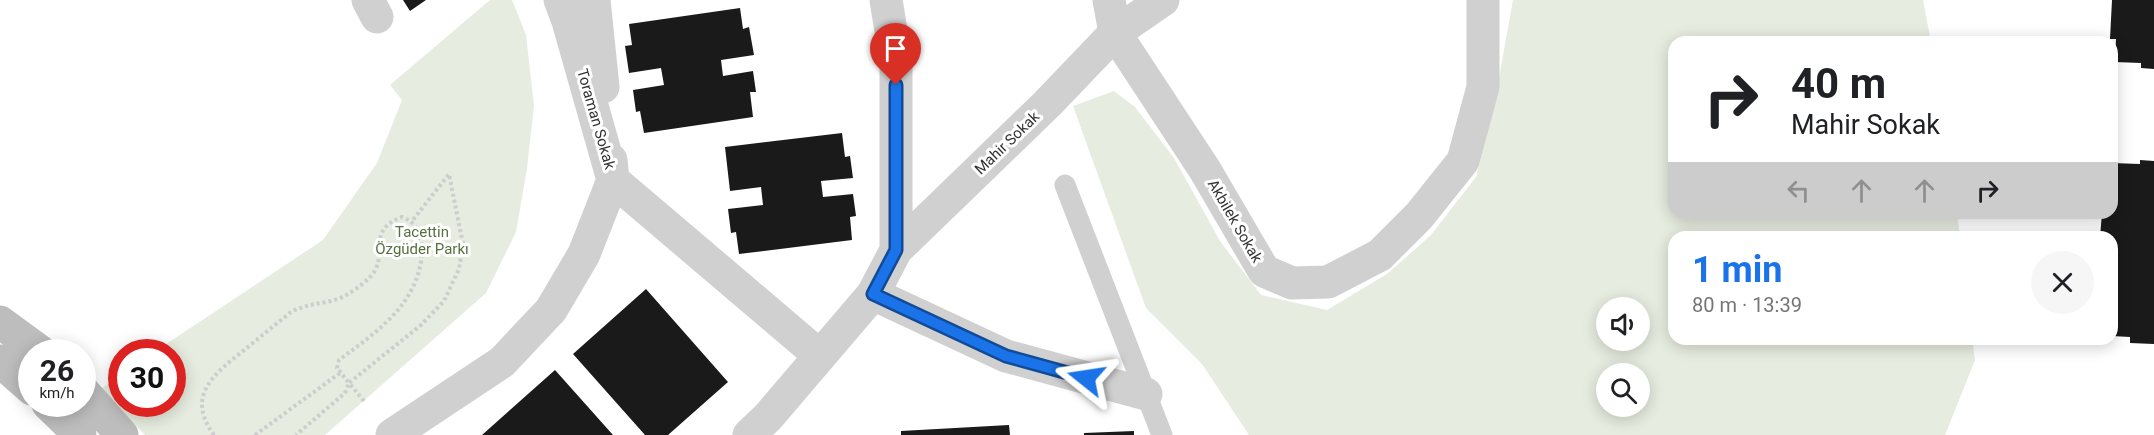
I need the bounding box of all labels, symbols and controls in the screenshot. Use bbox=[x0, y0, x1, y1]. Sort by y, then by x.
pin bbox=[870, 23, 921, 85]
icon: arrive bbox=[879, 32, 912, 65]
text: 40 m bbox=[1791, 59, 1886, 108]
icon: right bbox=[1692, 60, 1770, 138]
street label: Toraman Sokak bbox=[573, 67, 619, 172]
street label: Mahir Sokak bbox=[971, 107, 1043, 178]
text: Mahir Sokak bbox=[1791, 109, 1940, 141]
icon: left bbox=[1782, 174, 1815, 207]
icon: ahead bbox=[1845, 174, 1878, 207]
icon: ahead bbox=[1908, 174, 1941, 207]
icon: right bbox=[1971, 174, 2004, 207]
street label: Akbilek Sokak bbox=[1204, 176, 1266, 266]
park label: Tacettin Özgüder Parkı bbox=[375, 223, 469, 258]
text: 1 min bbox=[1692, 249, 1783, 291]
button: close bbox=[2031, 251, 2094, 314]
text: 80 m · 13:39 bbox=[1692, 293, 1802, 317]
map controls bbox=[1596, 297, 1650, 417]
button: sound bbox=[1596, 297, 1650, 351]
speed limit sign: 30 bbox=[108, 339, 186, 417]
position arrow bbox=[1054, 346, 1118, 410]
text: 26 bbox=[40, 353, 74, 388]
button: search bbox=[1596, 363, 1650, 417]
text: km/h bbox=[39, 384, 75, 402]

